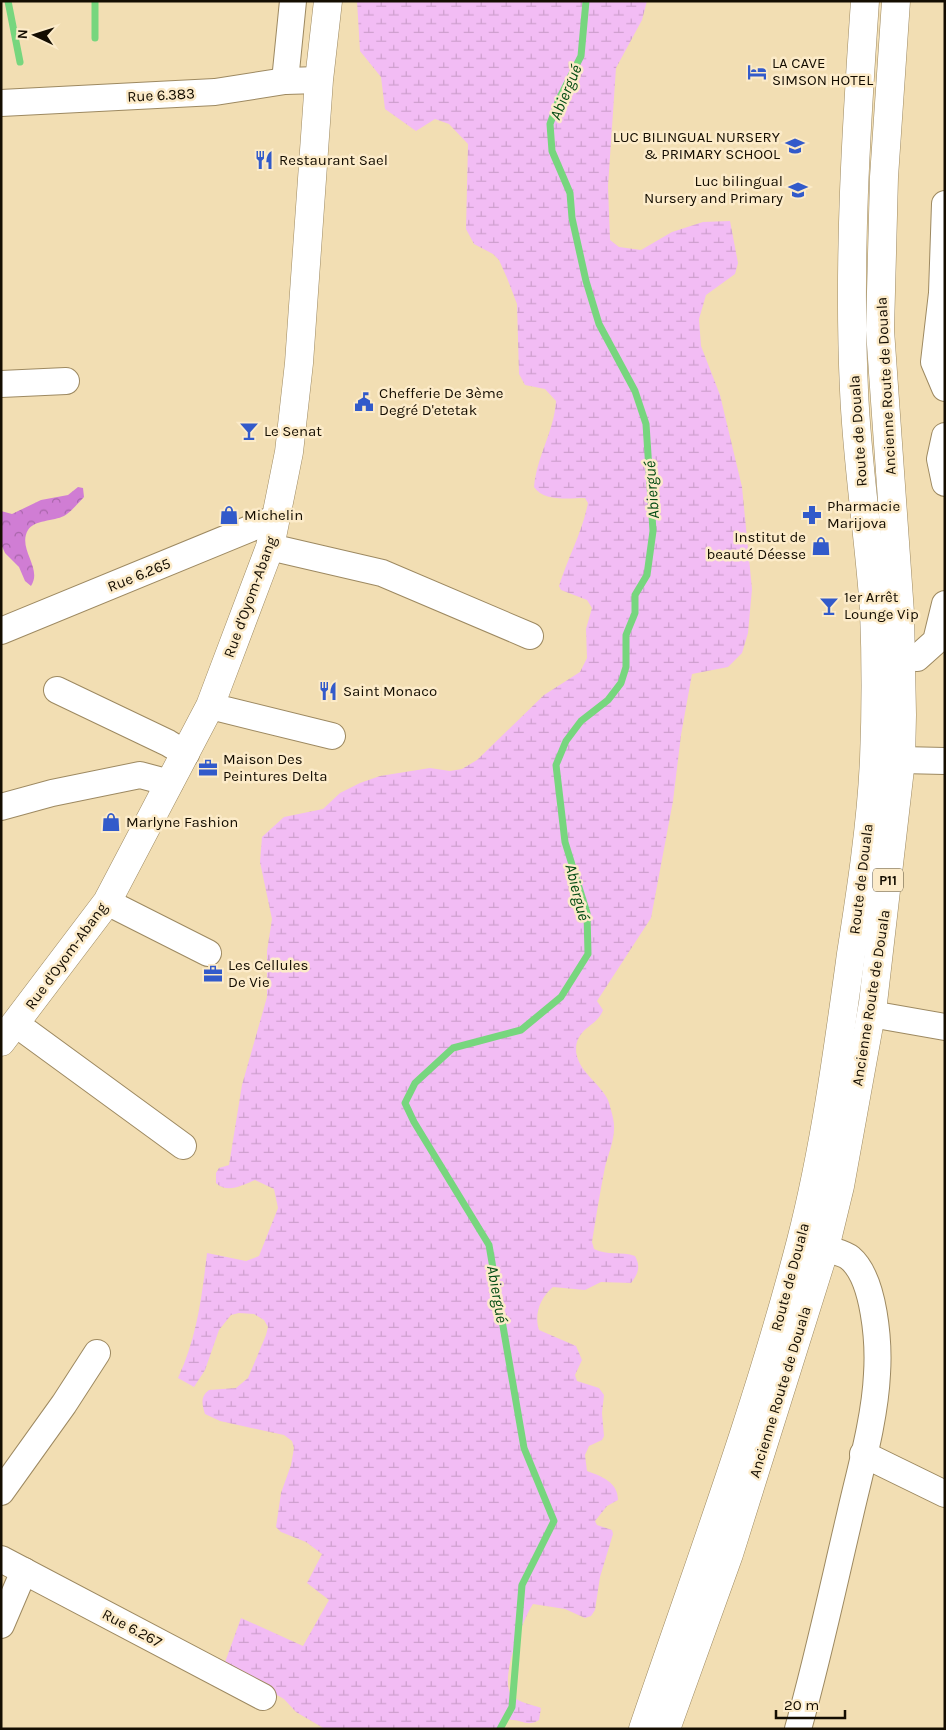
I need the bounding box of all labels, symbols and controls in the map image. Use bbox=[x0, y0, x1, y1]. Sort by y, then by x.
north arrow bbox=[10, 10, 60, 60]
text: N bbox=[14, 29, 31, 40]
place label: LA CAVE SIMSON HOTEL bbox=[772, 54, 873, 89]
water label: Abiergué bbox=[545, 61, 586, 123]
hotel icon: LA CAVE SIMSON HOTEL bbox=[746, 61, 768, 83]
street label: Rue 6.383 bbox=[127, 84, 195, 106]
place label: LUC BILINGUAL NURSERY & PRIMARY SCHOOL bbox=[613, 128, 781, 163]
school or university icon: LUC BILINGUAL NURSERY & PRIMARY SCHOOL bbox=[784, 135, 806, 157]
restaurant icon: Restaurant Sael bbox=[253, 149, 275, 171]
place label: Restaurant Sael bbox=[279, 151, 388, 169]
place label: Luc bilingual Nursery and Primary bbox=[644, 172, 783, 207]
school or university icon: Luc bilingual Nursery and Primary bbox=[787, 179, 809, 201]
street label: Ancienne Route de Douala bbox=[872, 296, 900, 476]
street label: Route de Douala bbox=[845, 375, 871, 487]
place label: Chefferie De 3ème Degré D'etetak bbox=[379, 384, 504, 419]
public building icon: Chefferie De 3ème Degré D'etetak bbox=[353, 391, 375, 413]
bar icon: Le Senat bbox=[238, 420, 260, 442]
place label: Le Senat bbox=[264, 422, 322, 440]
water label: Abiergué bbox=[640, 460, 663, 519]
place label: Pharmacie Marijova bbox=[827, 497, 900, 532]
shop icon: Michelin bbox=[218, 504, 240, 526]
pharmacy icon: Pharmacie Marijova bbox=[801, 504, 823, 526]
place label: Michelin bbox=[244, 506, 303, 524]
place label: Institut de beauté Déesse bbox=[706, 528, 806, 563]
street label: Rue d'Oyom-Abang bbox=[220, 533, 281, 660]
shop icon: Institut de beauté Déesse bbox=[810, 535, 832, 557]
street label: Rue 6.265 bbox=[105, 554, 173, 596]
place label: 1er Arrêt Lounge Vip bbox=[844, 588, 919, 623]
bar icon: 1er Arrêt Lounge Vip bbox=[818, 595, 840, 617]
restaurant icon: Saint Monaco bbox=[317, 680, 339, 702]
place label: Saint Monaco bbox=[343, 682, 437, 700]
place label: Maison Des Peintures Delta bbox=[223, 750, 328, 785]
office icon: Maison Des Peintures Delta bbox=[197, 757, 219, 779]
shop icon: Marlyne Fashion bbox=[100, 811, 122, 833]
place label: Marlyne Fashion bbox=[126, 813, 238, 831]
street label: Route de Douala bbox=[845, 823, 877, 935]
water label: Abiergué bbox=[561, 862, 594, 923]
road number: P11 bbox=[873, 868, 903, 892]
street label: Rue d'Oyom-Abang bbox=[21, 899, 111, 1013]
street label: Ancienne Route de Douala bbox=[848, 909, 894, 1087]
place label: Les Cellules De Vie bbox=[228, 956, 308, 991]
office icon: Les Cellules De Vie bbox=[202, 963, 224, 985]
street label: Route de Douala bbox=[767, 1221, 813, 1333]
water label: Abiergué bbox=[483, 1264, 512, 1325]
street label: Ancienne Route de Douala bbox=[745, 1304, 815, 1480]
street label: Rue 6.267 bbox=[99, 1605, 165, 1651]
scale bar bbox=[776, 1688, 845, 1720]
text: 20 m bbox=[784, 1696, 819, 1714]

